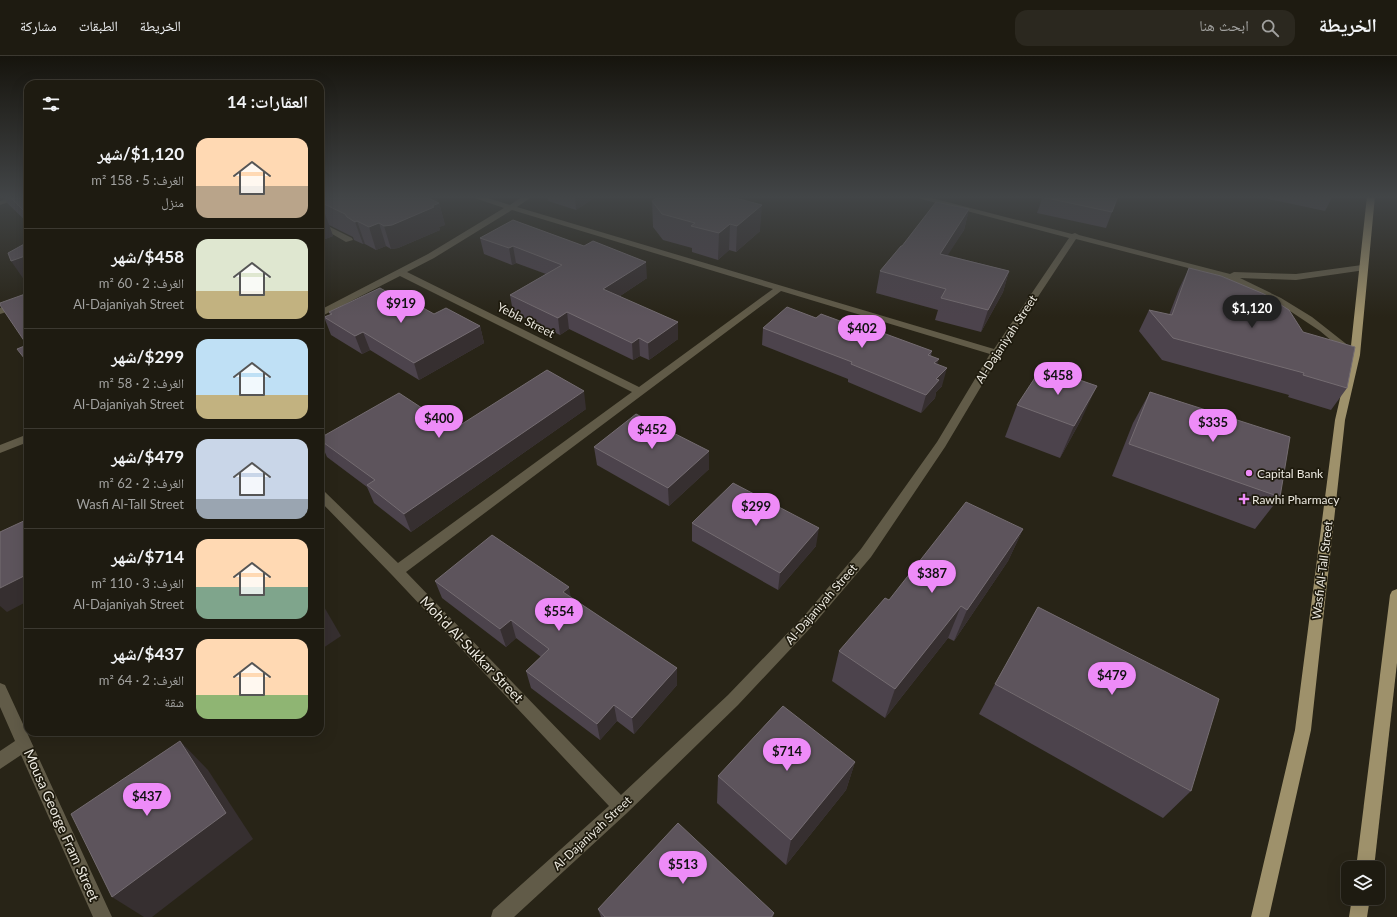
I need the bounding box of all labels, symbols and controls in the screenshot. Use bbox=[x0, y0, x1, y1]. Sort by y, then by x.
search box bbox=[1015, 10, 1295, 46]
text: الخريطة bbox=[1319, 13, 1377, 36]
text: ابحث هنا bbox=[1199, 16, 1249, 34]
text: مشاركة bbox=[20, 17, 57, 34]
text: الطبقات bbox=[79, 17, 118, 34]
text: الخريطة bbox=[140, 17, 181, 34]
icon: search bbox=[1259, 17, 1281, 39]
text: العقارات: 14 bbox=[227, 91, 308, 112]
icon: filters bbox=[40, 93, 62, 115]
text: $1,120/شهر bbox=[97, 143, 184, 164]
icon: home bbox=[228, 154, 276, 202]
text: الغرف: 5 · 158 m² bbox=[91, 172, 184, 188]
text: منزل bbox=[161, 194, 184, 210]
text: $458/شهر bbox=[111, 246, 184, 267]
icon: home bbox=[228, 255, 276, 303]
text: الغرف: 2 · 60 m² bbox=[99, 275, 184, 291]
pin: $919 bbox=[377, 290, 425, 324]
street label: Al-Dajaniyah Street bbox=[972, 292, 1040, 386]
text: $919 bbox=[386, 295, 416, 311]
pin: $1,120 bbox=[1219, 295, 1285, 329]
text: Al-Dajaniyah Street bbox=[73, 296, 184, 312]
street label: Yebla Street bbox=[495, 299, 558, 341]
text: $1,120 bbox=[1232, 300, 1272, 316]
pin: $402 bbox=[838, 315, 886, 349]
text: $402 bbox=[847, 320, 877, 336]
text: $299/شهر bbox=[111, 346, 184, 367]
icon: home bbox=[228, 355, 276, 403]
pin: $458 bbox=[1034, 362, 1082, 396]
text: $458 bbox=[1043, 367, 1073, 383]
text: الغرف: 2 · 58 m² bbox=[99, 375, 184, 391]
text: Al-Dajaniyah Street bbox=[73, 396, 184, 412]
pin: $400 bbox=[415, 405, 463, 439]
pin: $335 bbox=[1189, 409, 1237, 443]
text: $400 bbox=[424, 410, 454, 426]
text: $335 bbox=[1198, 414, 1228, 430]
pin: $452 bbox=[628, 416, 676, 450]
text: $452 bbox=[637, 421, 667, 437]
text: $479/شهر bbox=[111, 446, 184, 467]
icon: home bbox=[228, 455, 276, 503]
place label: Capital Bank bbox=[1257, 466, 1324, 481]
marker: Capital Bank bbox=[1244, 468, 1254, 478]
text: الغرف: 2 · 62 m² bbox=[99, 475, 184, 491]
place label: Rawhi Pharmacy bbox=[1252, 492, 1340, 507]
pin: $299 bbox=[732, 493, 780, 527]
marker: Rawhi Pharmacy bbox=[1239, 494, 1249, 504]
text: Wasfi Al-Tall Street bbox=[77, 496, 184, 512]
text: $299 bbox=[741, 498, 771, 514]
street label: Wasfi Al-Tall Street bbox=[1309, 519, 1336, 620]
text: $714/شهر bbox=[111, 546, 184, 567]
icon: home bbox=[228, 555, 276, 603]
street label: Al-Dajaniyah Street bbox=[782, 560, 861, 647]
pin: $387 bbox=[908, 560, 956, 594]
text: $387 bbox=[917, 565, 947, 581]
text: الغرف: 3 · 110 m² bbox=[91, 575, 184, 591]
street label: Moh'd Al-Sukkar Street bbox=[417, 592, 527, 706]
text: Al-Dajaniyah Street bbox=[73, 596, 184, 612]
pin: $554 bbox=[535, 598, 583, 632]
text: $554 bbox=[544, 603, 574, 619]
text: $437/شهر bbox=[111, 643, 184, 664]
icon: home bbox=[228, 655, 276, 703]
pin: $479 bbox=[1088, 662, 1136, 696]
text: $479 bbox=[1097, 667, 1127, 683]
text: الغرف: 2 · 64 m² bbox=[99, 672, 184, 688]
text: شقة bbox=[165, 694, 184, 710]
pin: $714 bbox=[763, 738, 811, 772]
text: $714 bbox=[772, 743, 802, 759]
street label: Mousa George Fram Street bbox=[21, 746, 103, 904]
pin: $437 bbox=[123, 783, 171, 817]
text: $437 bbox=[132, 788, 162, 804]
street label: Al-Dajaniyah Street bbox=[550, 792, 635, 873]
pin: $513 bbox=[659, 851, 707, 885]
text: $513 bbox=[668, 856, 698, 872]
map controls bbox=[1341, 861, 1385, 905]
button: layers bbox=[1341, 861, 1385, 905]

